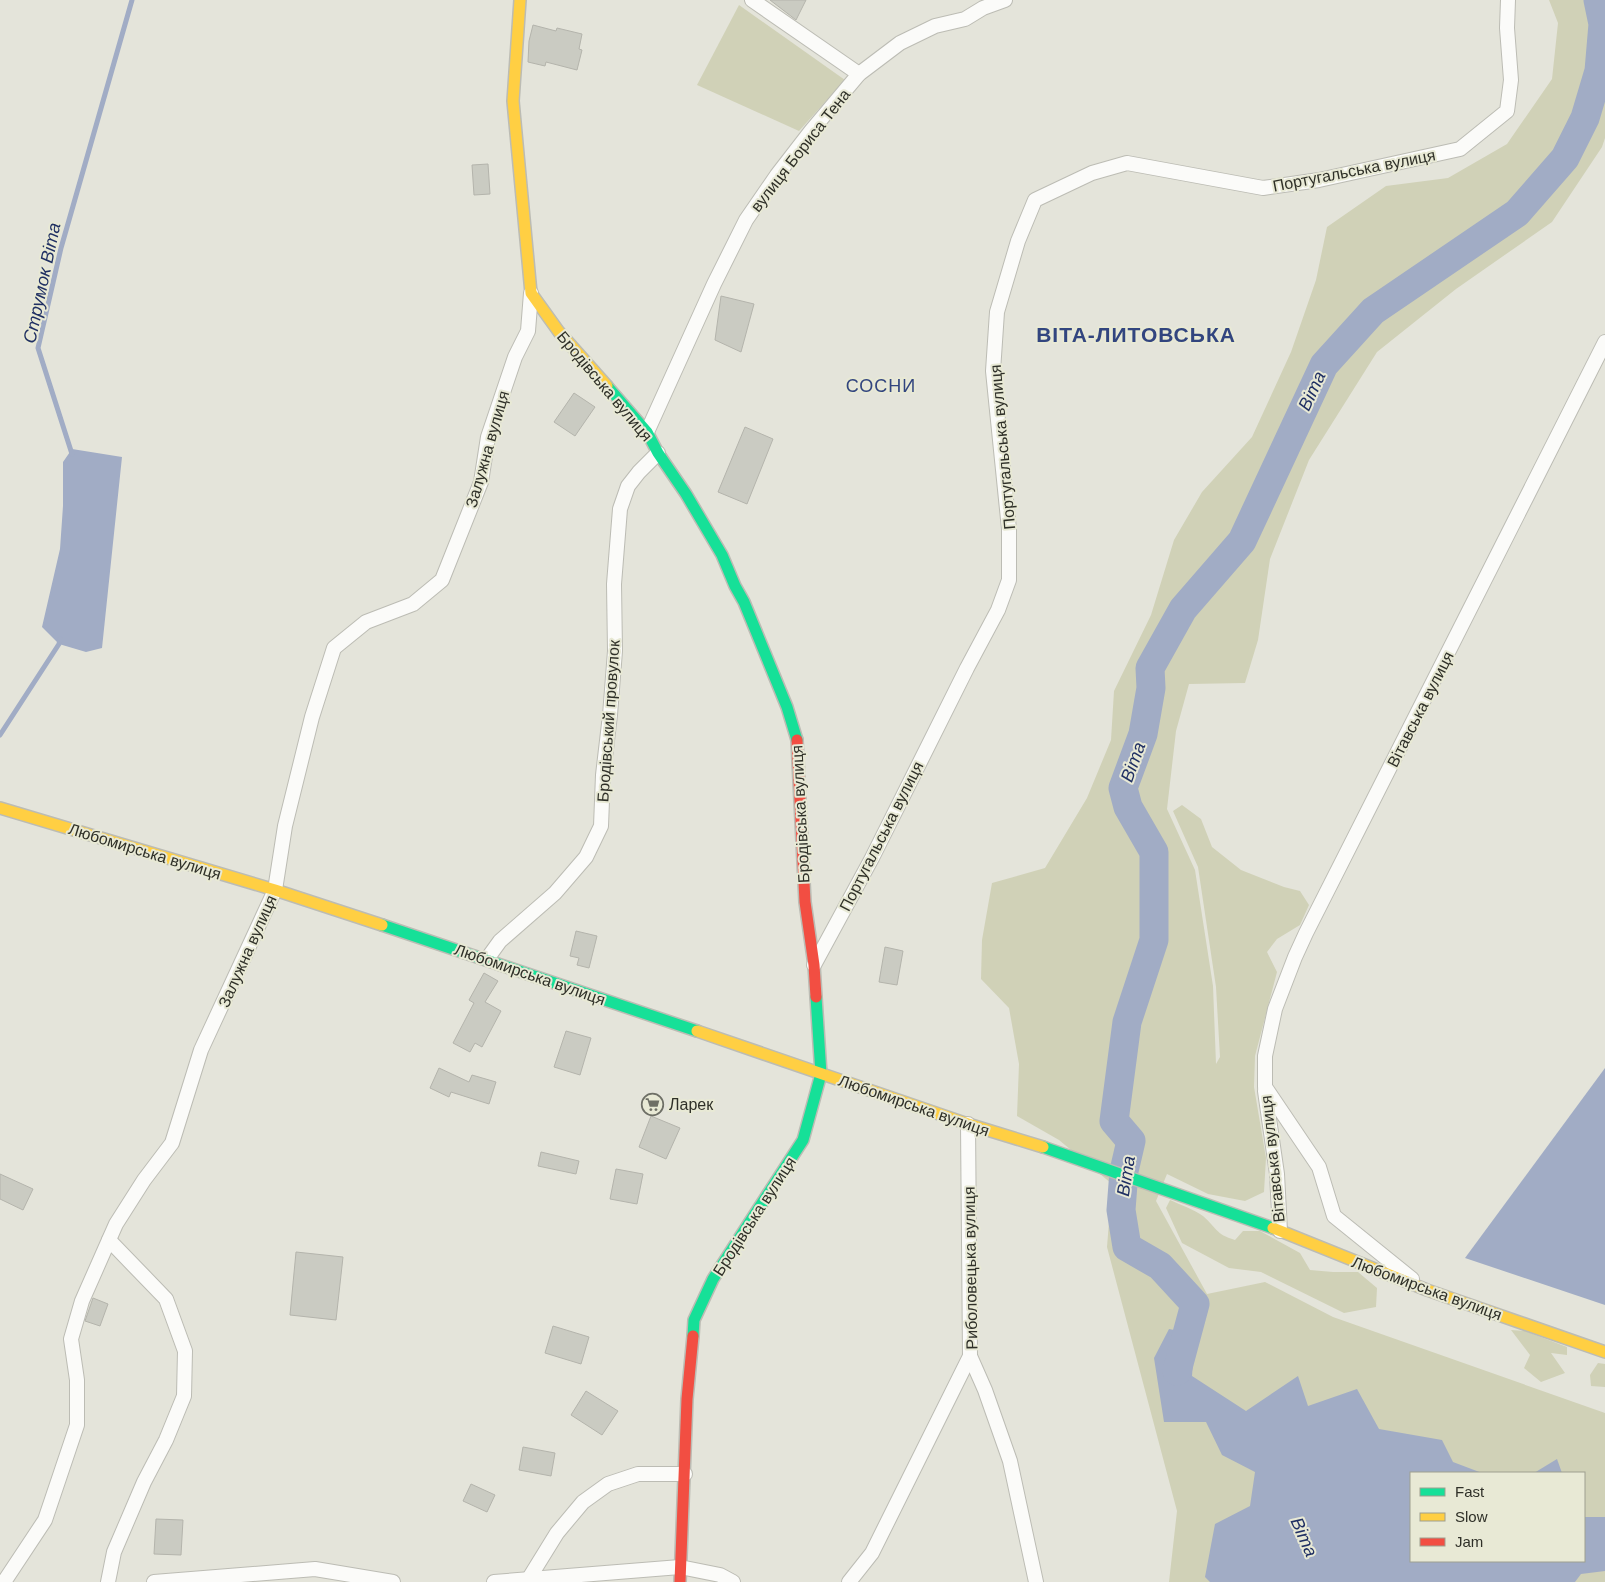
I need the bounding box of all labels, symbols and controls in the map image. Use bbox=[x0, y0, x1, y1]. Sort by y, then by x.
street label: вулиця Бориса Тена bbox=[747, 86, 853, 215]
street label: Португальська вулиця bbox=[1271, 146, 1437, 195]
water label: Струмок Віта bbox=[19, 221, 65, 345]
district label: ВІТА-ЛИТОВСЬКА bbox=[1036, 323, 1236, 346]
street label: Бродівська вулиця bbox=[554, 328, 656, 445]
street label: Португальська вулиця bbox=[987, 364, 1018, 530]
water label: Віта bbox=[1294, 368, 1330, 414]
district label: СОСНИ bbox=[846, 376, 916, 396]
street label: Залужна вулиця bbox=[463, 389, 512, 510]
street label: Бродівський провулок bbox=[594, 638, 623, 803]
street label: Вітавська вулиця bbox=[1384, 649, 1457, 770]
water label: Віта bbox=[1117, 739, 1149, 785]
street label: Бродівська вулиця bbox=[788, 745, 813, 883]
street label: Португальська вулиця bbox=[836, 759, 927, 914]
street label: Любомирська вулиця bbox=[67, 820, 223, 883]
street label: Залужна вулиця bbox=[215, 893, 280, 1010]
street label: Любомирська вулиця bbox=[452, 941, 607, 1008]
street label: Любомирська вулиця bbox=[836, 1072, 991, 1139]
supermarket icon: Ларек bbox=[641, 1092, 665, 1116]
street label: Вітавська вулиця bbox=[1257, 1095, 1288, 1223]
place label: Ларек bbox=[669, 1096, 714, 1113]
street label: Бродівська вулиця bbox=[710, 1154, 799, 1279]
water label: Віта bbox=[1113, 1154, 1139, 1198]
street label: Риболовецька вулиця bbox=[961, 1186, 980, 1350]
street label: Любомирська вулиця bbox=[1350, 1253, 1504, 1324]
legend bbox=[1410, 1472, 1585, 1562]
text: Fast bbox=[1455, 1483, 1485, 1500]
text: Slow bbox=[1455, 1508, 1488, 1525]
water label: Віта bbox=[1287, 1514, 1321, 1560]
text: Jam bbox=[1455, 1533, 1483, 1550]

